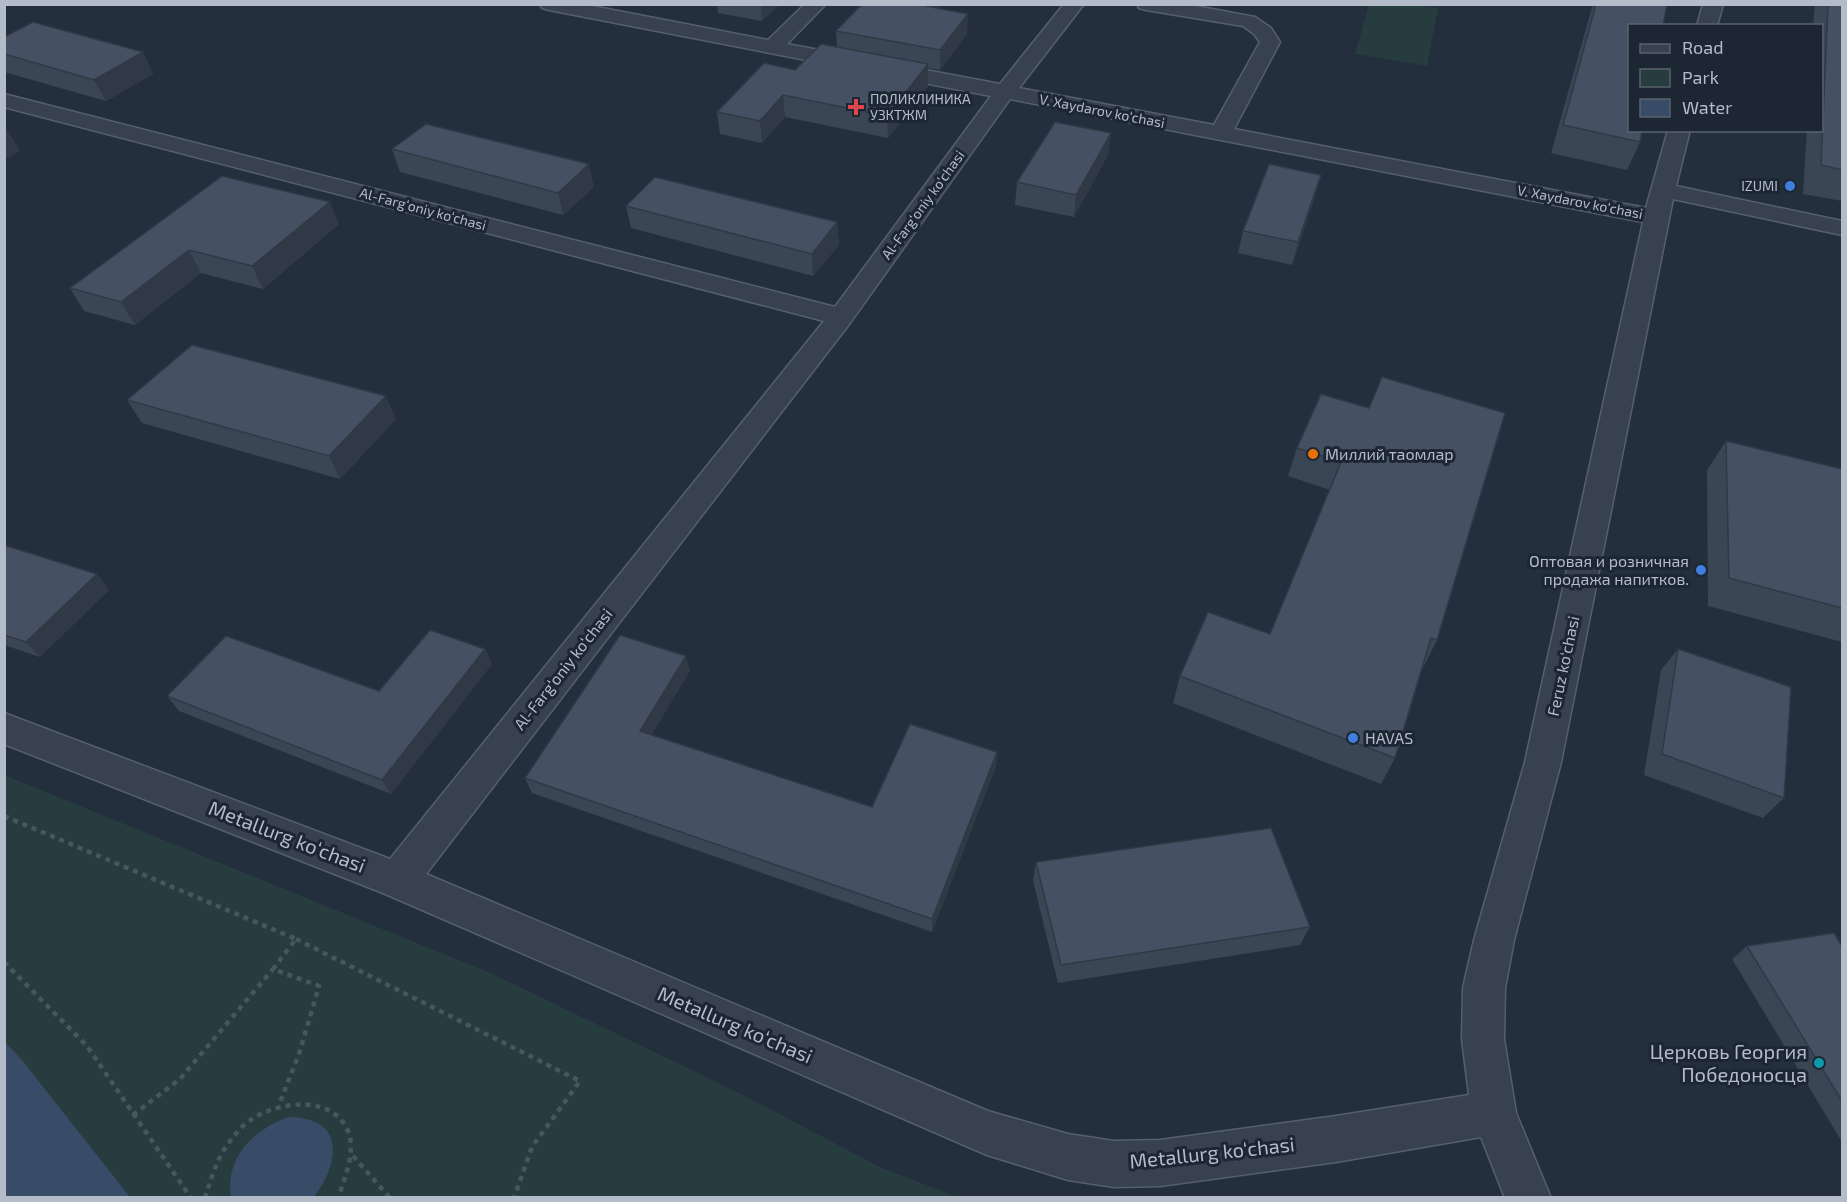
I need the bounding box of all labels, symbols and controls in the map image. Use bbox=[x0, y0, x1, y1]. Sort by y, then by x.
legend bbox=[1628, 24, 1823, 132]
text: Road bbox=[1682, 36, 1723, 58]
text: Park bbox=[1682, 66, 1719, 88]
place label: ПОЛИКЛИНИКА УЗКТЖМ bbox=[870, 90, 971, 123]
street label: V. Xaydarov ko‘chasi bbox=[1038, 90, 1166, 131]
text: Water bbox=[1682, 96, 1732, 118]
marker: ПОЛИКЛИНИКА УЗКТЖМ bbox=[847, 98, 865, 116]
street label: Al-Farg‘oniy ko‘chasi bbox=[877, 147, 968, 262]
place label: IZUMI bbox=[1741, 177, 1778, 194]
marker: IZUMI bbox=[1783, 179, 1797, 193]
street label: V. Xaydarov ko‘chasi bbox=[1516, 181, 1644, 222]
street label: Al-Farg‘oniy ko‘chasi bbox=[358, 183, 488, 234]
place label: Миллий таомлар bbox=[1325, 444, 1454, 463]
marker: Миллий таомлар bbox=[1306, 447, 1320, 461]
place label: Оптовая и розничная продажа напитков. bbox=[1529, 551, 1689, 588]
marker: Оптовая и розничная продажа напитков. bbox=[1694, 563, 1708, 577]
street label: Al-Farg‘oniy ko‘chasi bbox=[509, 604, 616, 733]
street label: Feruz ko‘chasi bbox=[1543, 614, 1582, 718]
place label: HAVAS bbox=[1365, 728, 1413, 747]
marker: HAVAS bbox=[1346, 731, 1360, 745]
street label: Metallurg ko‘chasi bbox=[206, 795, 369, 877]
street label: Metallurg ko‘chasi bbox=[654, 981, 816, 1068]
place label: Церковь Георгия Победоносца bbox=[1650, 1039, 1807, 1086]
marker: Церковь Георгия Победоносца bbox=[1812, 1056, 1826, 1070]
street label: Metallurg ko‘chasi bbox=[1128, 1131, 1296, 1173]

